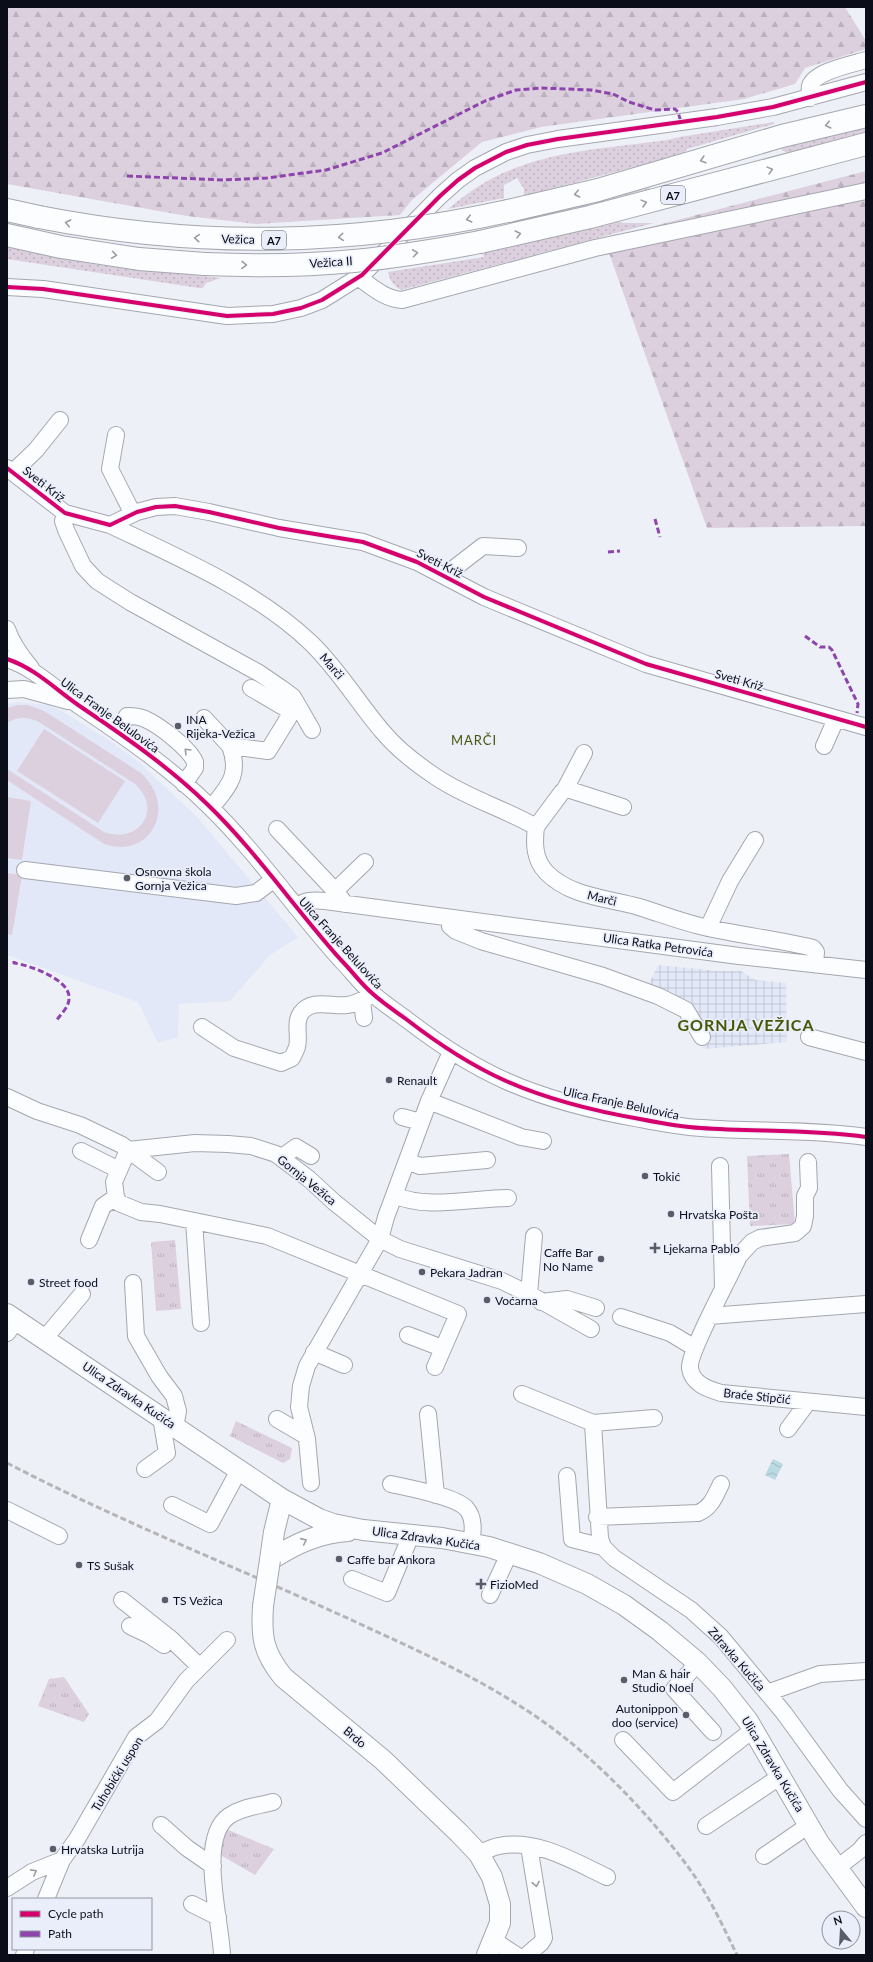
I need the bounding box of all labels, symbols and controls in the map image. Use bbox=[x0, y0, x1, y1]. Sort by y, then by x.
one-way arrow bbox=[825, 121, 831, 129]
one-way arrow bbox=[699, 155, 706, 164]
one-way arrow bbox=[766, 166, 773, 174]
road number: A7 bbox=[661, 186, 685, 204]
one-way arrow bbox=[574, 190, 581, 198]
one-way arrow bbox=[641, 199, 647, 207]
one-way arrow bbox=[466, 215, 473, 223]
one-way arrow bbox=[65, 219, 71, 227]
street label: Vežica bbox=[221, 231, 255, 247]
road number: A7 bbox=[262, 231, 286, 249]
one-way arrow bbox=[514, 231, 521, 239]
one-way arrow bbox=[338, 232, 344, 241]
one-way arrow bbox=[194, 234, 200, 243]
one-way arrow bbox=[412, 249, 418, 258]
one-way arrow bbox=[111, 250, 117, 259]
street label: Vežica II bbox=[309, 253, 353, 271]
one-way arrow bbox=[241, 261, 247, 269]
street label: Sveti Križ bbox=[20, 463, 69, 506]
street label: Sveti Križ bbox=[414, 545, 466, 581]
street label: Marči bbox=[317, 650, 347, 682]
street label: Sveti Križ bbox=[713, 666, 765, 694]
street label: Ulica Franje Belulovića bbox=[58, 674, 162, 756]
place label: INA Rijeka-Vežica bbox=[186, 712, 255, 741]
marker: INA Rijeka-Vežica bbox=[173, 721, 183, 731]
district label: MARČI bbox=[451, 732, 497, 748]
one-way arrow bbox=[184, 748, 192, 756]
place label: Osnovna škola Gornja Vežica bbox=[135, 864, 212, 893]
marker: Osnovna škola Gornja Vežica bbox=[122, 873, 132, 883]
street label: Marči bbox=[586, 887, 618, 909]
street label: Ulica Franje Belulovića bbox=[296, 894, 386, 992]
street label: Ulica Ratka Petrovića bbox=[602, 930, 714, 960]
district label: GORNJA VEŽICA bbox=[677, 1015, 815, 1034]
place label: Renault bbox=[397, 1073, 438, 1088]
marker: Renault bbox=[384, 1075, 394, 1085]
street label: Ulica Franje Belulovića bbox=[562, 1083, 681, 1123]
street label: Gornja Vežica bbox=[274, 1152, 340, 1208]
place label: Tokić bbox=[653, 1169, 680, 1184]
marker: Tokić bbox=[640, 1171, 650, 1181]
place label: Hrvatska Pošta bbox=[679, 1207, 758, 1222]
marker: Hrvatska Pošta bbox=[666, 1209, 676, 1219]
place label: Ljekarna Pablo bbox=[663, 1241, 740, 1256]
marker: Ljekarna Pablo bbox=[650, 1243, 660, 1253]
place label: Caffe Bar No Name bbox=[543, 1245, 594, 1274]
marker: Caffe Bar No Name bbox=[596, 1254, 606, 1264]
place label: Pekara Jadran bbox=[430, 1265, 503, 1280]
marker: Pekara Jadran bbox=[417, 1267, 427, 1277]
place label: Street food bbox=[39, 1275, 98, 1290]
marker: Street food bbox=[26, 1277, 36, 1287]
place label: Voćarna bbox=[495, 1293, 538, 1308]
marker: Voćarna bbox=[482, 1295, 492, 1305]
street label: Ulica Zdravka Kučića bbox=[80, 1358, 178, 1432]
street label: Braće Stipčić bbox=[723, 1385, 792, 1407]
street label: Ulica Zdravka Kučića bbox=[371, 1523, 481, 1553]
one-way arrow bbox=[300, 1538, 308, 1546]
place label: Caffe bar Ankora bbox=[347, 1552, 435, 1567]
marker: Caffe bar Ankora bbox=[334, 1554, 344, 1564]
place label: TS Sušak bbox=[87, 1558, 135, 1573]
marker: TS Sušak bbox=[74, 1560, 84, 1570]
place label: FizioMed bbox=[490, 1577, 539, 1592]
marker: FizioMed bbox=[475, 1578, 487, 1590]
place label: TS Vežica bbox=[173, 1593, 223, 1608]
marker: TS Vežica bbox=[160, 1595, 170, 1605]
street label: Zdravka Kučića bbox=[705, 1624, 769, 1694]
place label: Man & hair Studio Noel bbox=[632, 1666, 694, 1695]
marker: Man & hair Studio Noel bbox=[619, 1675, 629, 1685]
place label: Autonippon doo (service) bbox=[612, 1701, 678, 1730]
marker: Autonippon doo (service) bbox=[681, 1710, 691, 1720]
street label: Ulica Zdravka Kučića bbox=[739, 1713, 808, 1815]
street label: Brdo bbox=[340, 1723, 370, 1751]
street label: Tuhobićki uspon bbox=[88, 1734, 146, 1814]
place label: Hrvatska Lutrija bbox=[61, 1842, 144, 1857]
marker: Hrvatska Lutrija bbox=[48, 1844, 58, 1854]
one-way arrow bbox=[29, 1869, 37, 1877]
one-way arrow bbox=[531, 1881, 540, 1887]
legend bbox=[12, 1898, 152, 1950]
text: Cycle path bbox=[48, 1906, 103, 1921]
north arrow bbox=[821, 1910, 861, 1950]
text: N bbox=[832, 1913, 844, 1928]
text: Path bbox=[48, 1926, 72, 1941]

